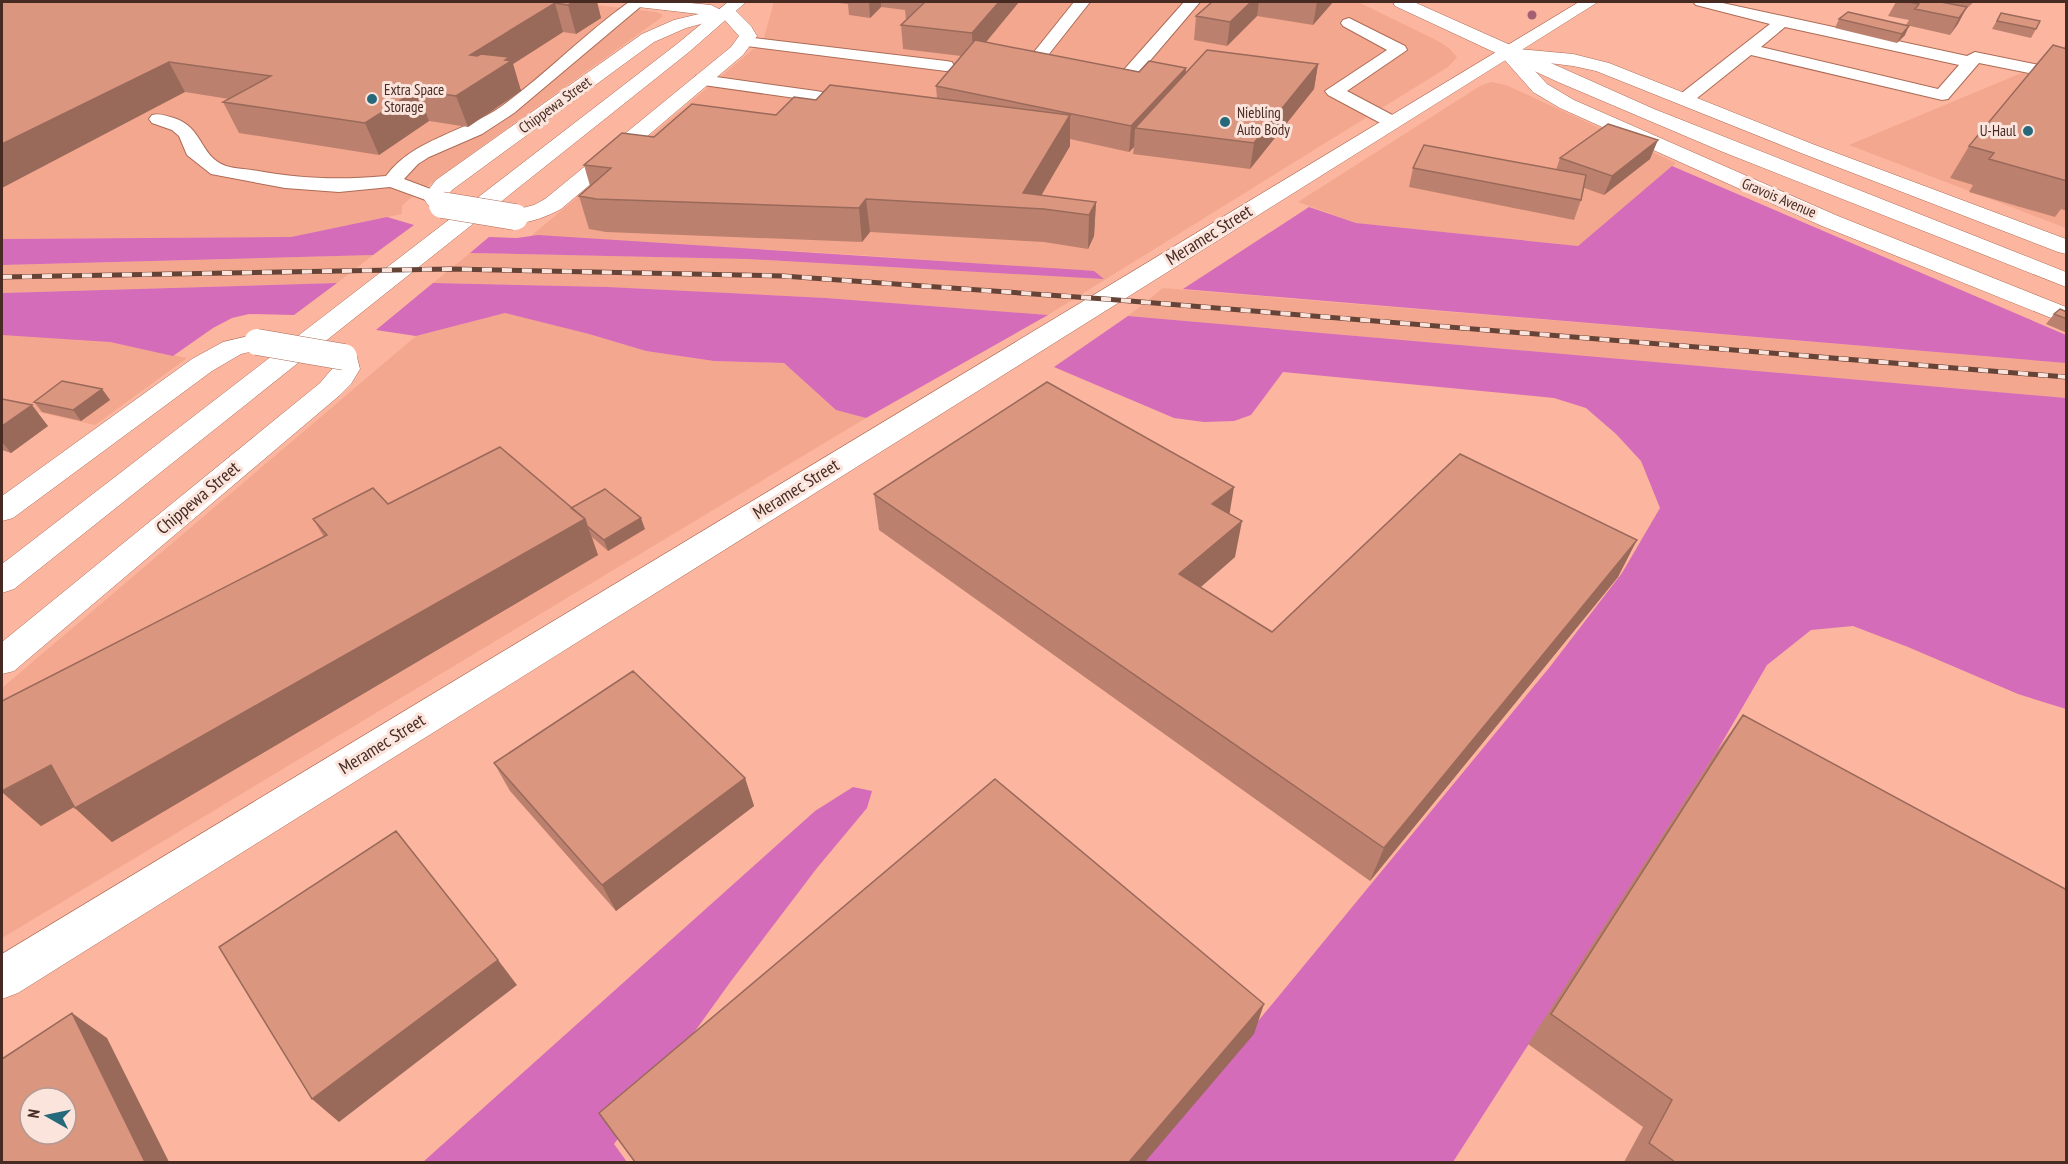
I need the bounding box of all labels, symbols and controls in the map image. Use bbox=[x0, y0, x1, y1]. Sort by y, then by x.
street label: Chippewa Street bbox=[515, 72, 595, 137]
place label: Extra Space Storage bbox=[384, 80, 444, 116]
marker: Extra Space Storage bbox=[365, 92, 379, 106]
place label: Niebling Auto Body bbox=[1237, 103, 1290, 139]
marker: Niebling Auto Body bbox=[1218, 115, 1232, 129]
place label: U-Haul bbox=[1980, 121, 2016, 140]
marker: U-Haul bbox=[2021, 124, 2035, 138]
street label: Gravois Avenue bbox=[1739, 173, 1819, 222]
street label: Meramec Street bbox=[1161, 199, 1256, 270]
street label: Meramec Street bbox=[748, 453, 843, 524]
street label: Chippewa Street bbox=[151, 456, 244, 539]
street label: Meramec Street bbox=[334, 708, 429, 779]
north arrow bbox=[18, 1086, 78, 1146]
text: N bbox=[23, 1108, 44, 1119]

